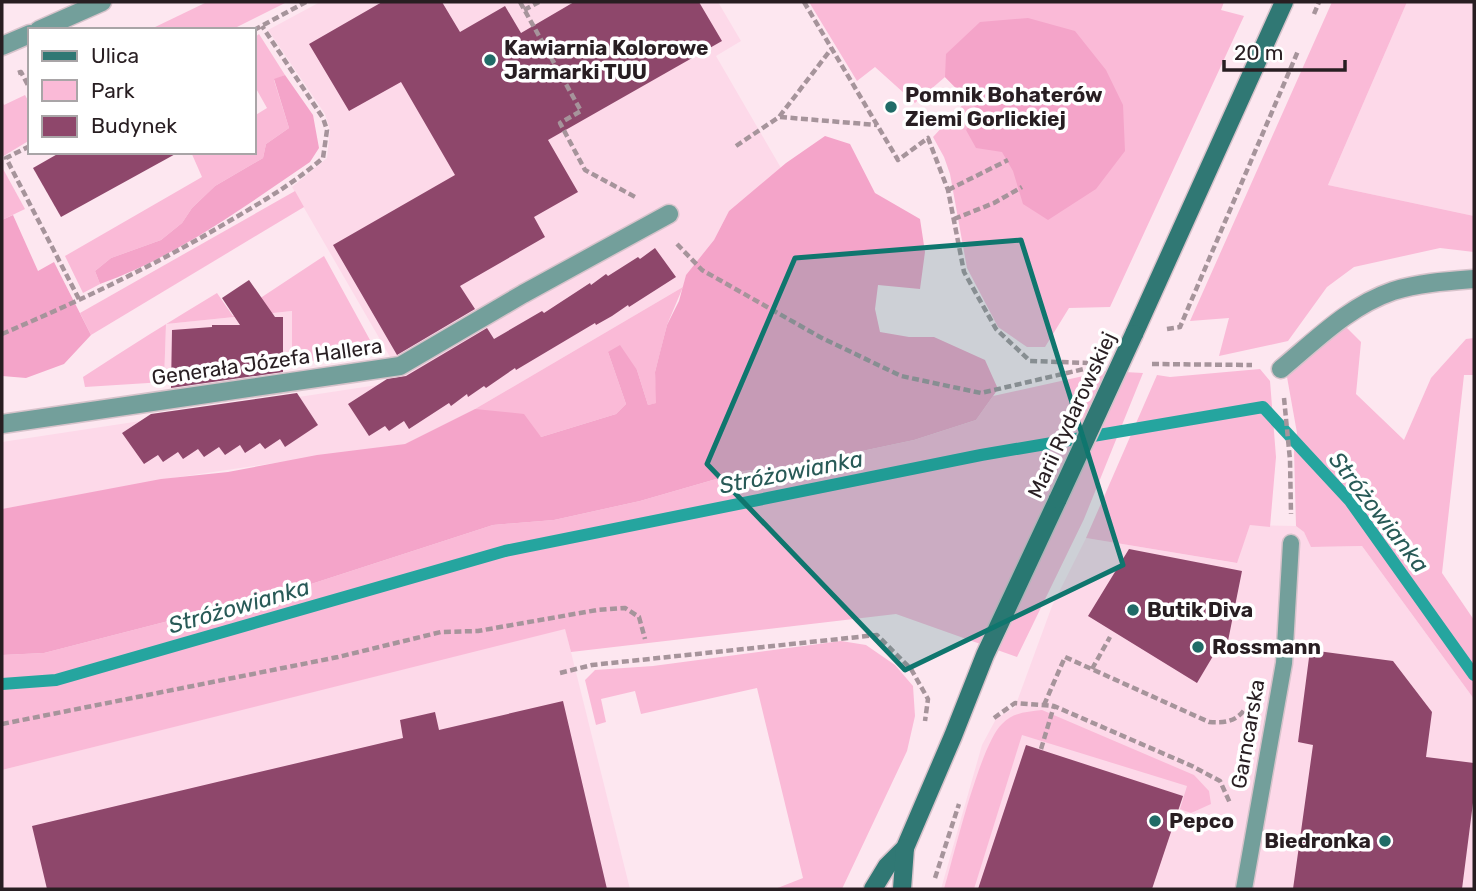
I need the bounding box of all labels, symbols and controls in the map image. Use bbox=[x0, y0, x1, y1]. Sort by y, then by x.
legend bbox=[28, 28, 256, 154]
scale bar bbox=[1224, 28, 1345, 72]
place label: Kawiarnia Kolorowe Jarmarki TUU bbox=[504, 35, 709, 84]
text: 20 m bbox=[1234, 40, 1283, 65]
text: Ulica bbox=[91, 43, 139, 68]
marker: Kawiarnia Kolorowe Jarmarki TUU bbox=[482, 52, 498, 68]
text: Park bbox=[91, 78, 135, 103]
place label: Pomnik Bohaterów Ziemi Gorlickiej bbox=[905, 82, 1103, 131]
marker: Pomnik Bohaterów Ziemi Gorlickiej bbox=[883, 99, 899, 115]
text: Budynek bbox=[91, 113, 177, 138]
street label: Marii Rydarowskiej bbox=[1022, 328, 1121, 502]
street label: Generała Józefa Hallera bbox=[150, 333, 384, 390]
water label: Stróżowianka bbox=[717, 444, 865, 500]
water label: Stróżowianka bbox=[1323, 446, 1435, 578]
water label: Stróżowianka bbox=[165, 572, 313, 640]
place label: Butik Diva bbox=[1147, 597, 1253, 622]
marker: Butik Diva bbox=[1125, 602, 1141, 618]
place label: Rossmann bbox=[1212, 634, 1321, 659]
marker: Rossmann bbox=[1190, 639, 1206, 655]
street label: Garncarska bbox=[1226, 677, 1269, 791]
place label: Pepco bbox=[1169, 808, 1234, 833]
marker: Pepco bbox=[1147, 813, 1163, 829]
place label: Biedronka bbox=[1264, 828, 1371, 853]
marker: Biedronka bbox=[1377, 833, 1393, 849]

